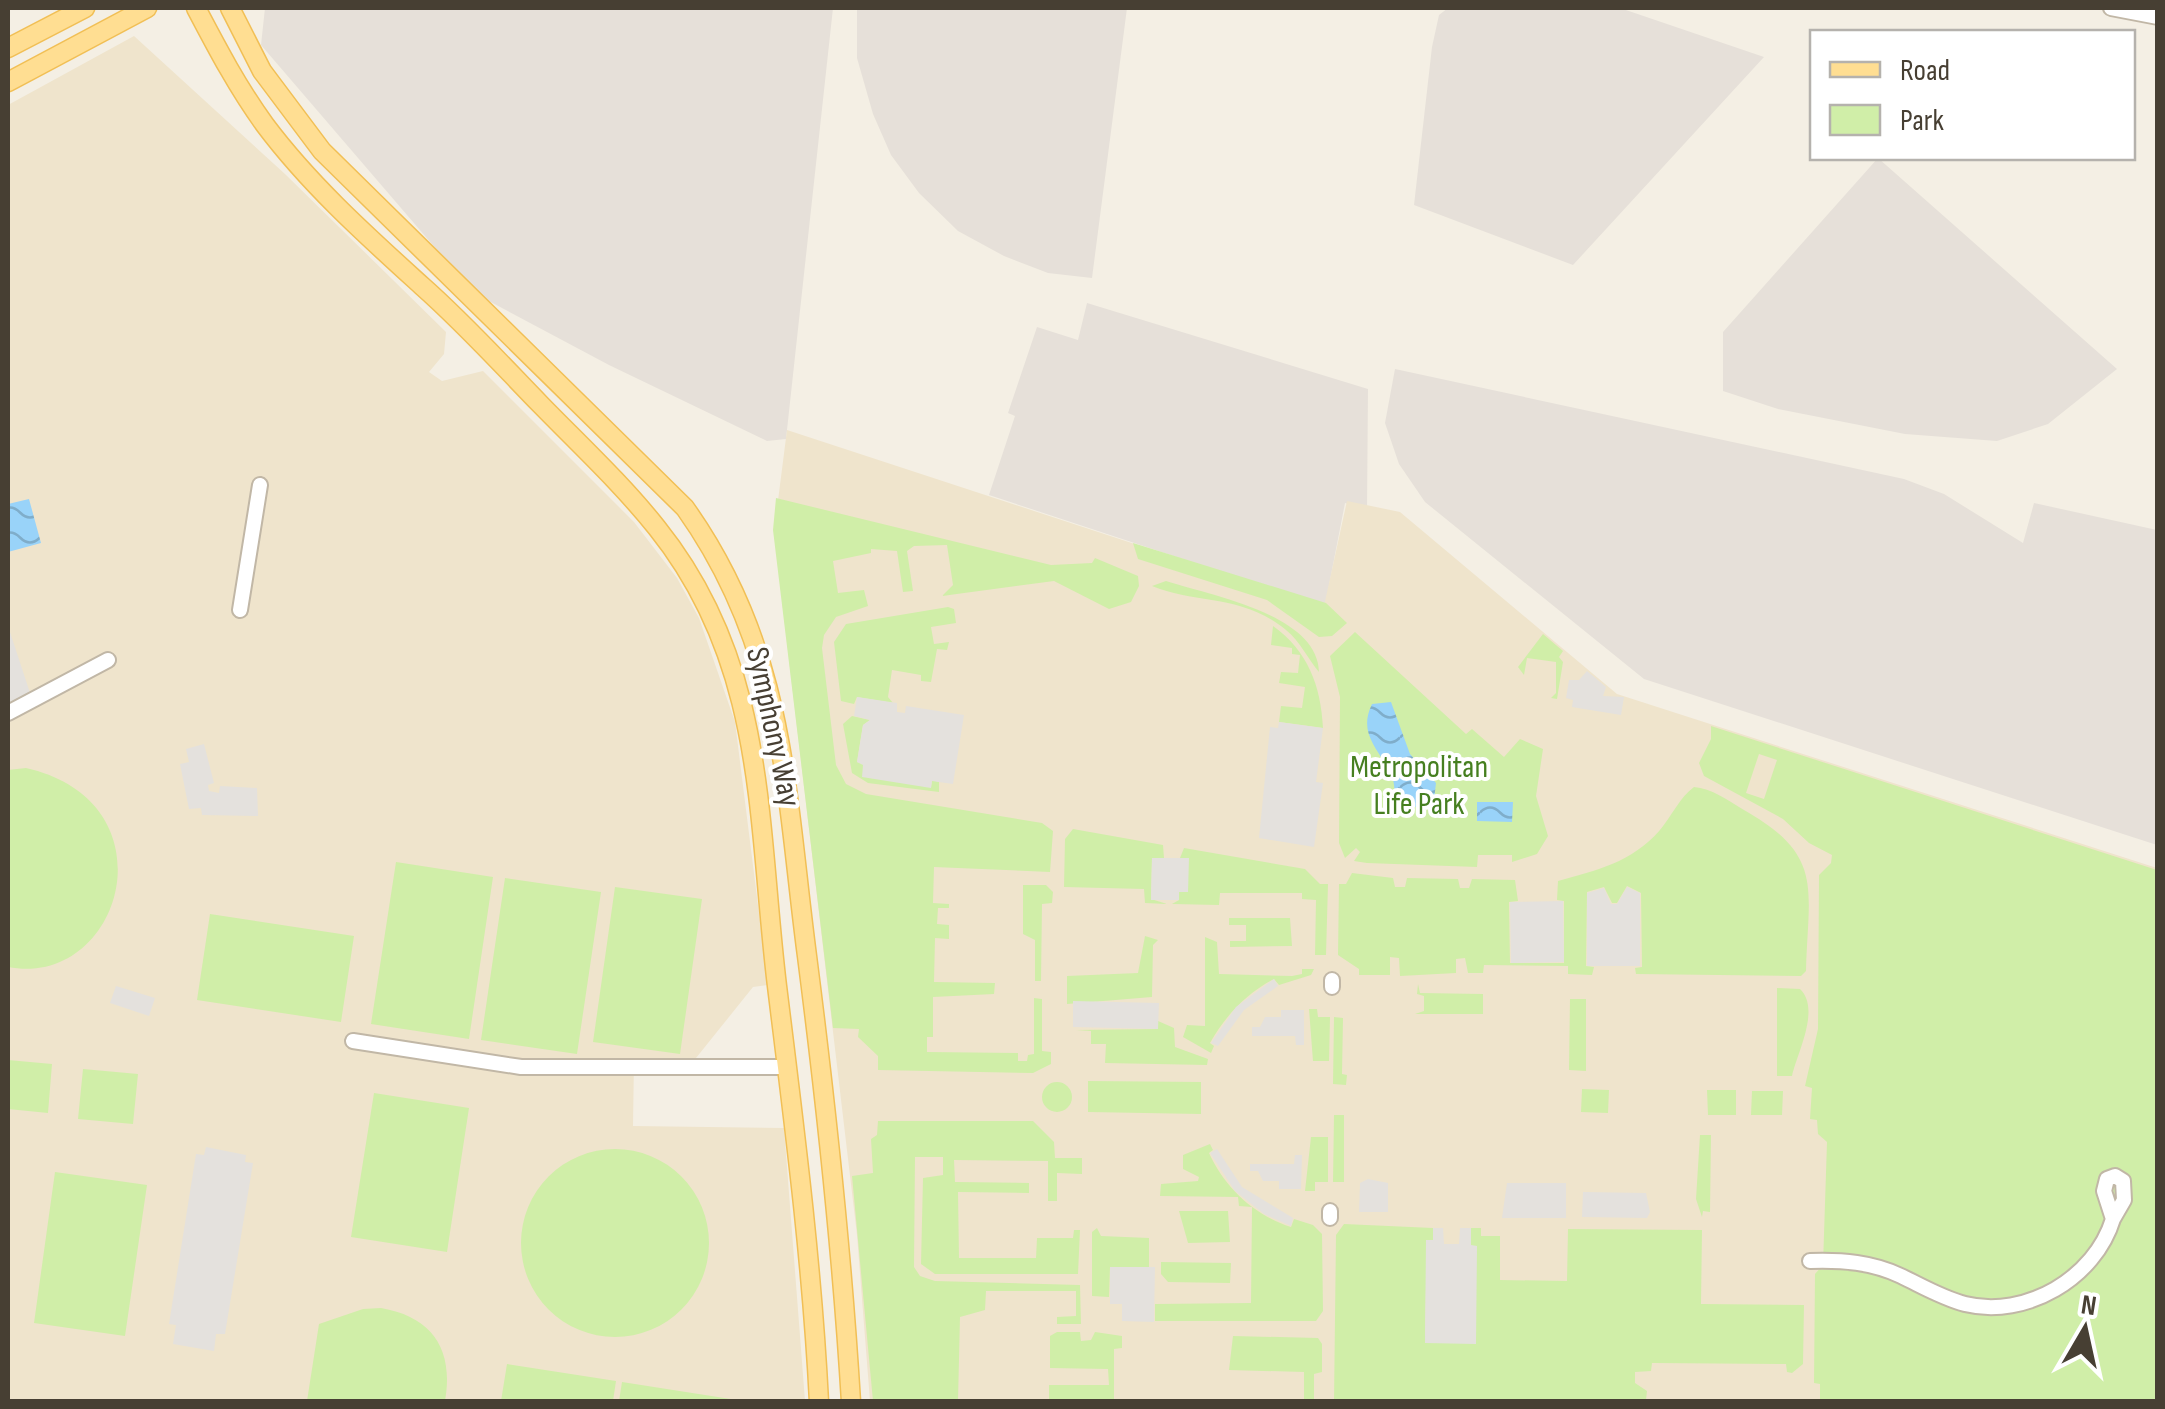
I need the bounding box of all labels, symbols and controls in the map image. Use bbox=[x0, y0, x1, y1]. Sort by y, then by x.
legend bbox=[1810, 30, 2135, 160]
text: Road bbox=[1900, 53, 1950, 89]
text: Park bbox=[1900, 103, 1944, 139]
street label: Symphony Way bbox=[737, 644, 809, 810]
park label: Metropolitan Life Park bbox=[1350, 748, 1488, 824]
north arrow bbox=[2035, 1279, 2135, 1379]
text: N bbox=[2079, 1288, 2099, 1323]

